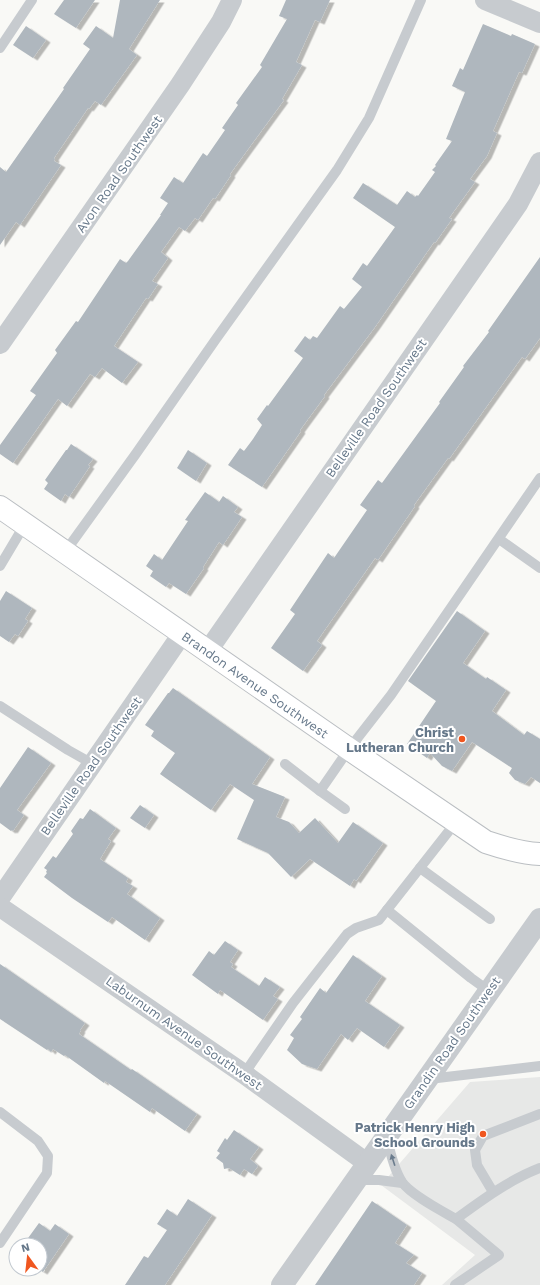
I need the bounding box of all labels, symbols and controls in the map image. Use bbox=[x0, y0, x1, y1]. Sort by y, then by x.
street label: Avon Road Southwest bbox=[73, 112, 165, 235]
street label: Belleville Road Southwest bbox=[322, 335, 430, 480]
street label: Brandon Avenue Southwest bbox=[179, 629, 332, 742]
street label: Belleville Road Southwest bbox=[37, 693, 145, 838]
place label: Christ Lutheran Church bbox=[346, 725, 454, 755]
marker: Christ Lutheran Church bbox=[457, 734, 467, 744]
street label: Laburnum Avenue Southwest bbox=[103, 973, 266, 1093]
street label: Grandin Road Southwest bbox=[400, 973, 504, 1112]
place label: Patrick Henry High School Grounds bbox=[355, 1120, 475, 1150]
marker: Patrick Henry High School Grounds bbox=[478, 1129, 488, 1139]
one-way arrow bbox=[390, 1154, 396, 1166]
north arrow bbox=[8, 1237, 48, 1277]
text: N bbox=[20, 1240, 31, 1255]

